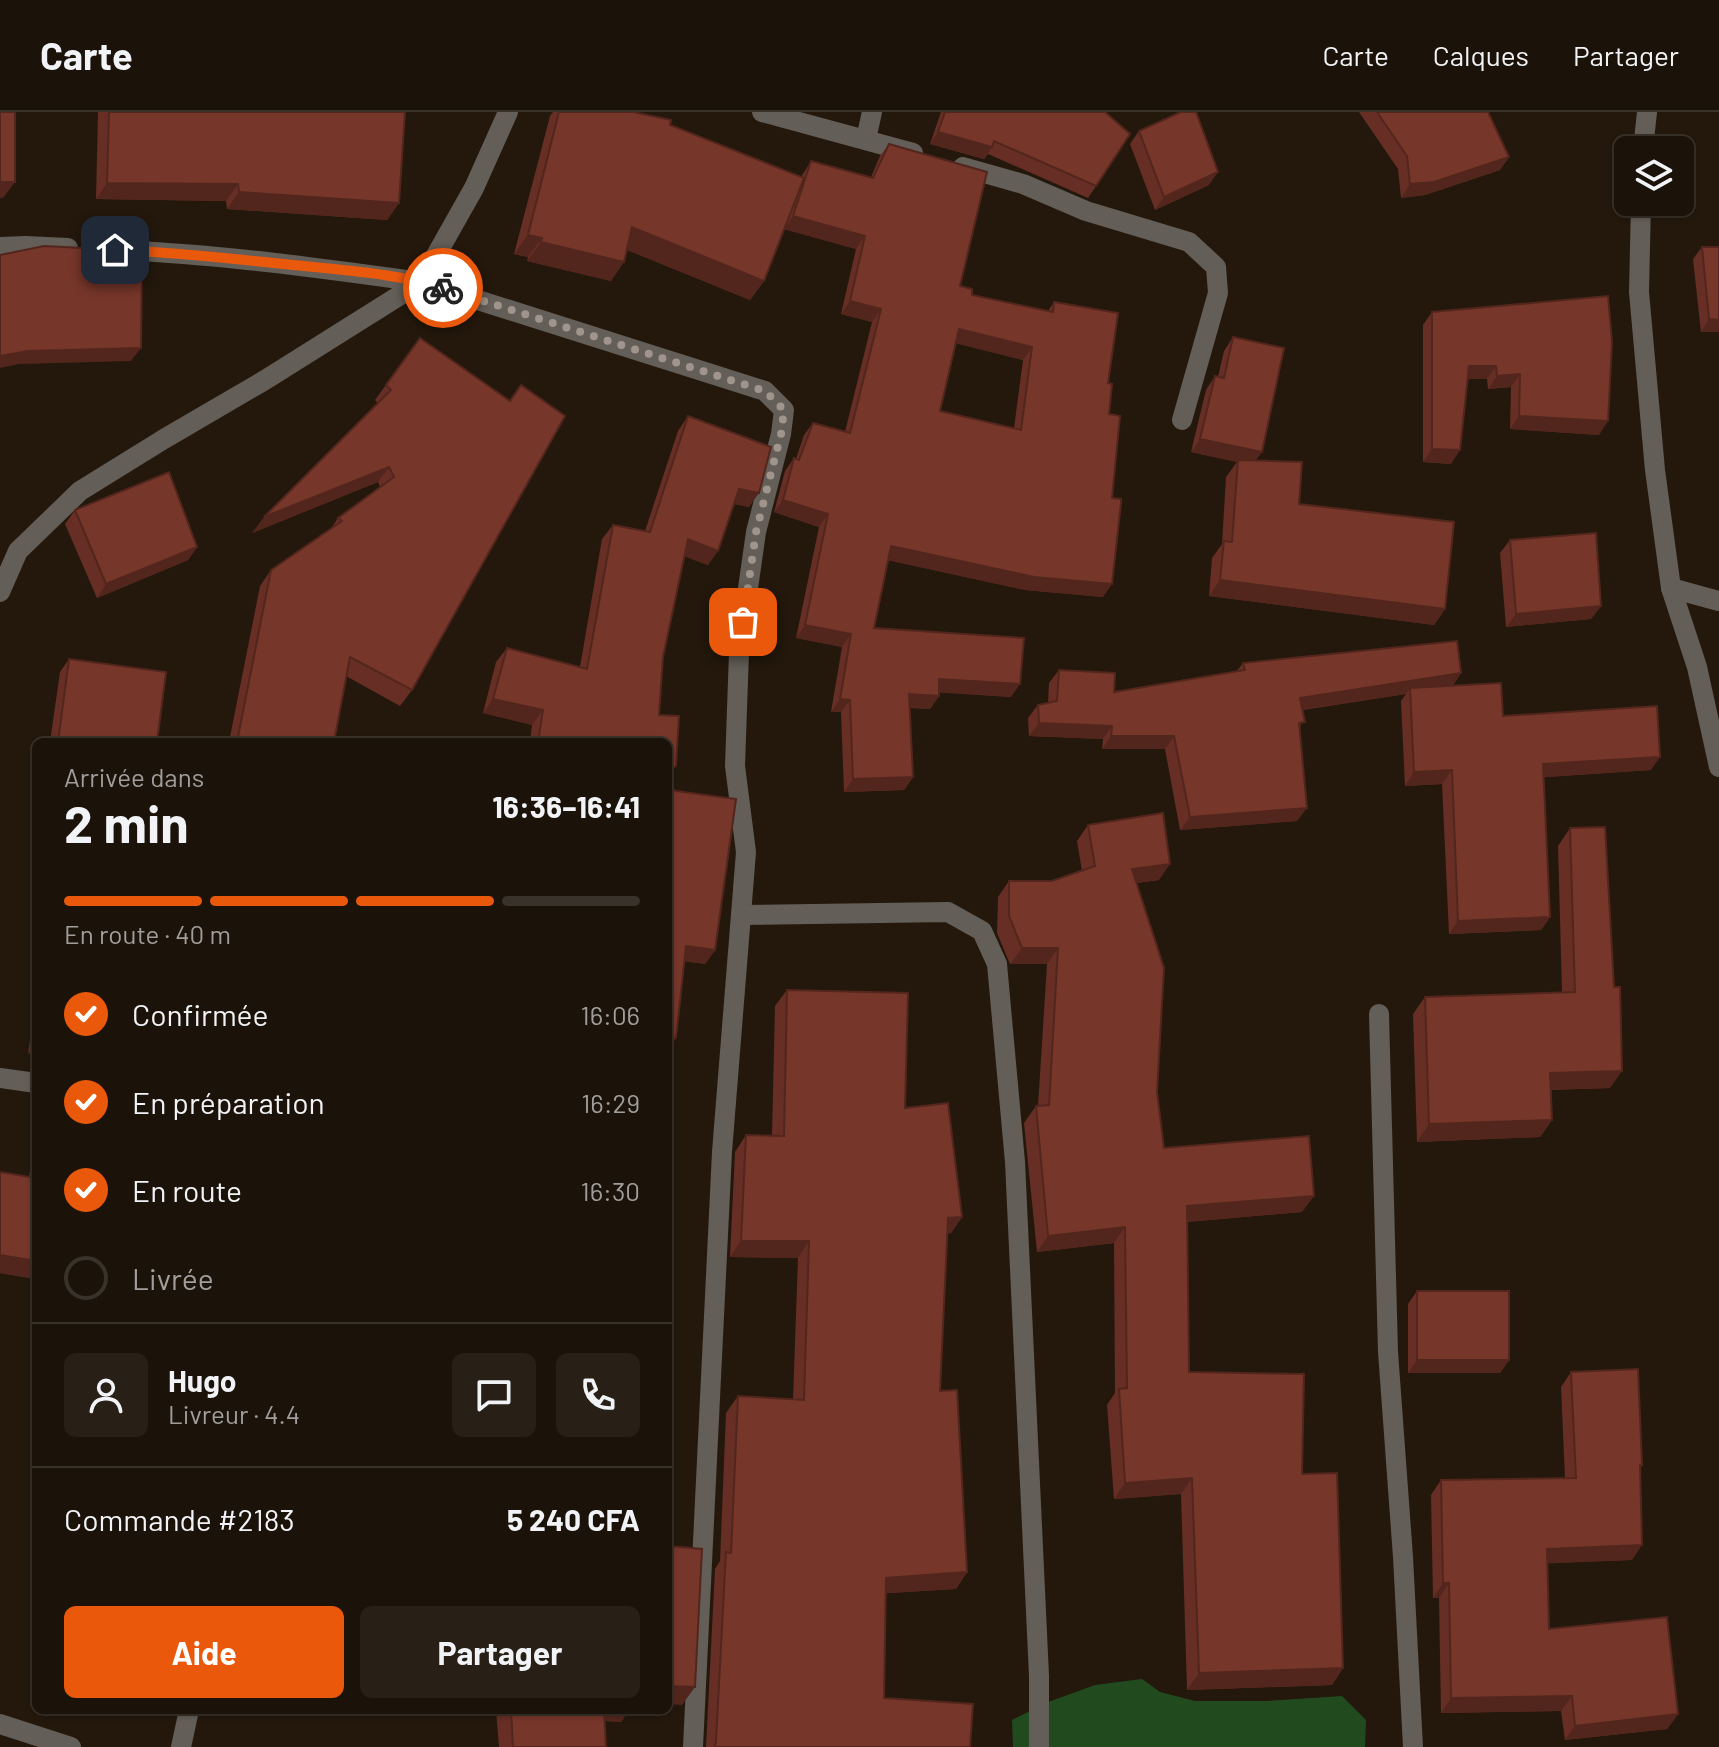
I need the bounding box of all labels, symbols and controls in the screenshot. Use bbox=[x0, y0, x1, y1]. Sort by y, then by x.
text: Carte bbox=[40, 32, 133, 78]
text: Carte bbox=[1322, 38, 1389, 72]
text: Calques bbox=[1433, 38, 1529, 72]
text: Partager bbox=[1573, 38, 1679, 72]
map controls bbox=[1614, 136, 1694, 216]
button: layers bbox=[1614, 136, 1694, 216]
pin bbox=[81, 216, 149, 284]
icon: home bbox=[93, 228, 137, 272]
courier bbox=[403, 248, 483, 328]
icon: bike bbox=[421, 266, 465, 310]
pin bbox=[709, 588, 777, 656]
icon: bag bbox=[721, 600, 765, 644]
text: Arrivée dans bbox=[64, 761, 204, 792]
text: 16:36–16:41 bbox=[492, 788, 640, 824]
text: 2 min bbox=[64, 791, 189, 853]
text: En route · 40 m bbox=[64, 918, 231, 949]
icon: check bbox=[64, 992, 108, 1036]
text: Confirmée bbox=[132, 996, 269, 1032]
text: 16:06 bbox=[581, 999, 640, 1030]
icon: check bbox=[64, 1080, 108, 1124]
text: En préparation bbox=[132, 1084, 325, 1120]
text: 16:29 bbox=[581, 1087, 640, 1118]
icon: check bbox=[64, 1168, 108, 1212]
text: En route bbox=[132, 1172, 242, 1208]
text: 16:30 bbox=[581, 1175, 640, 1206]
text: Livrée bbox=[132, 1260, 214, 1296]
button: person bbox=[64, 1353, 148, 1437]
button: chat bbox=[452, 1353, 536, 1437]
button: phone bbox=[556, 1353, 640, 1437]
text: Hugo bbox=[168, 1362, 237, 1398]
text: Livreur · 4.4 bbox=[168, 1398, 300, 1429]
text: Commande #2183 bbox=[64, 1501, 295, 1537]
text: 5 240 CFA bbox=[507, 1501, 640, 1537]
button: Aide bbox=[64, 1606, 344, 1698]
button: Partager bbox=[360, 1606, 640, 1698]

